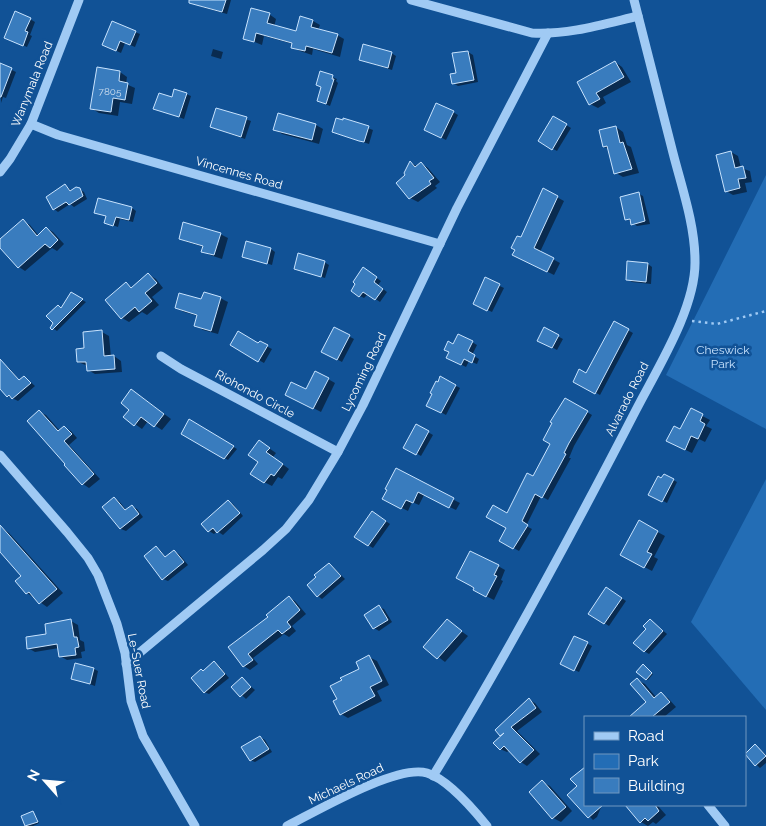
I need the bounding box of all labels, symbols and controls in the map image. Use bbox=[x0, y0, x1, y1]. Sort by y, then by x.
street label: Wanymala Road bbox=[8, 39, 56, 129]
house number: 7805 bbox=[99, 86, 122, 97]
street label: Vincennes Road bbox=[194, 154, 284, 192]
street label: Lycoming Road bbox=[339, 330, 389, 414]
park label: Cheswick Park bbox=[696, 343, 750, 371]
street label: Alvarado Road bbox=[602, 360, 652, 438]
street label: Riohondo Circle bbox=[213, 367, 297, 421]
street label: Le-Suer Road bbox=[125, 632, 153, 710]
legend bbox=[584, 716, 746, 806]
text: Road bbox=[628, 727, 664, 745]
text: Park bbox=[628, 752, 659, 770]
north arrow bbox=[20, 756, 70, 806]
street label: Michaels Road bbox=[306, 760, 386, 808]
text: N bbox=[24, 767, 43, 783]
text: Building bbox=[628, 777, 685, 795]

